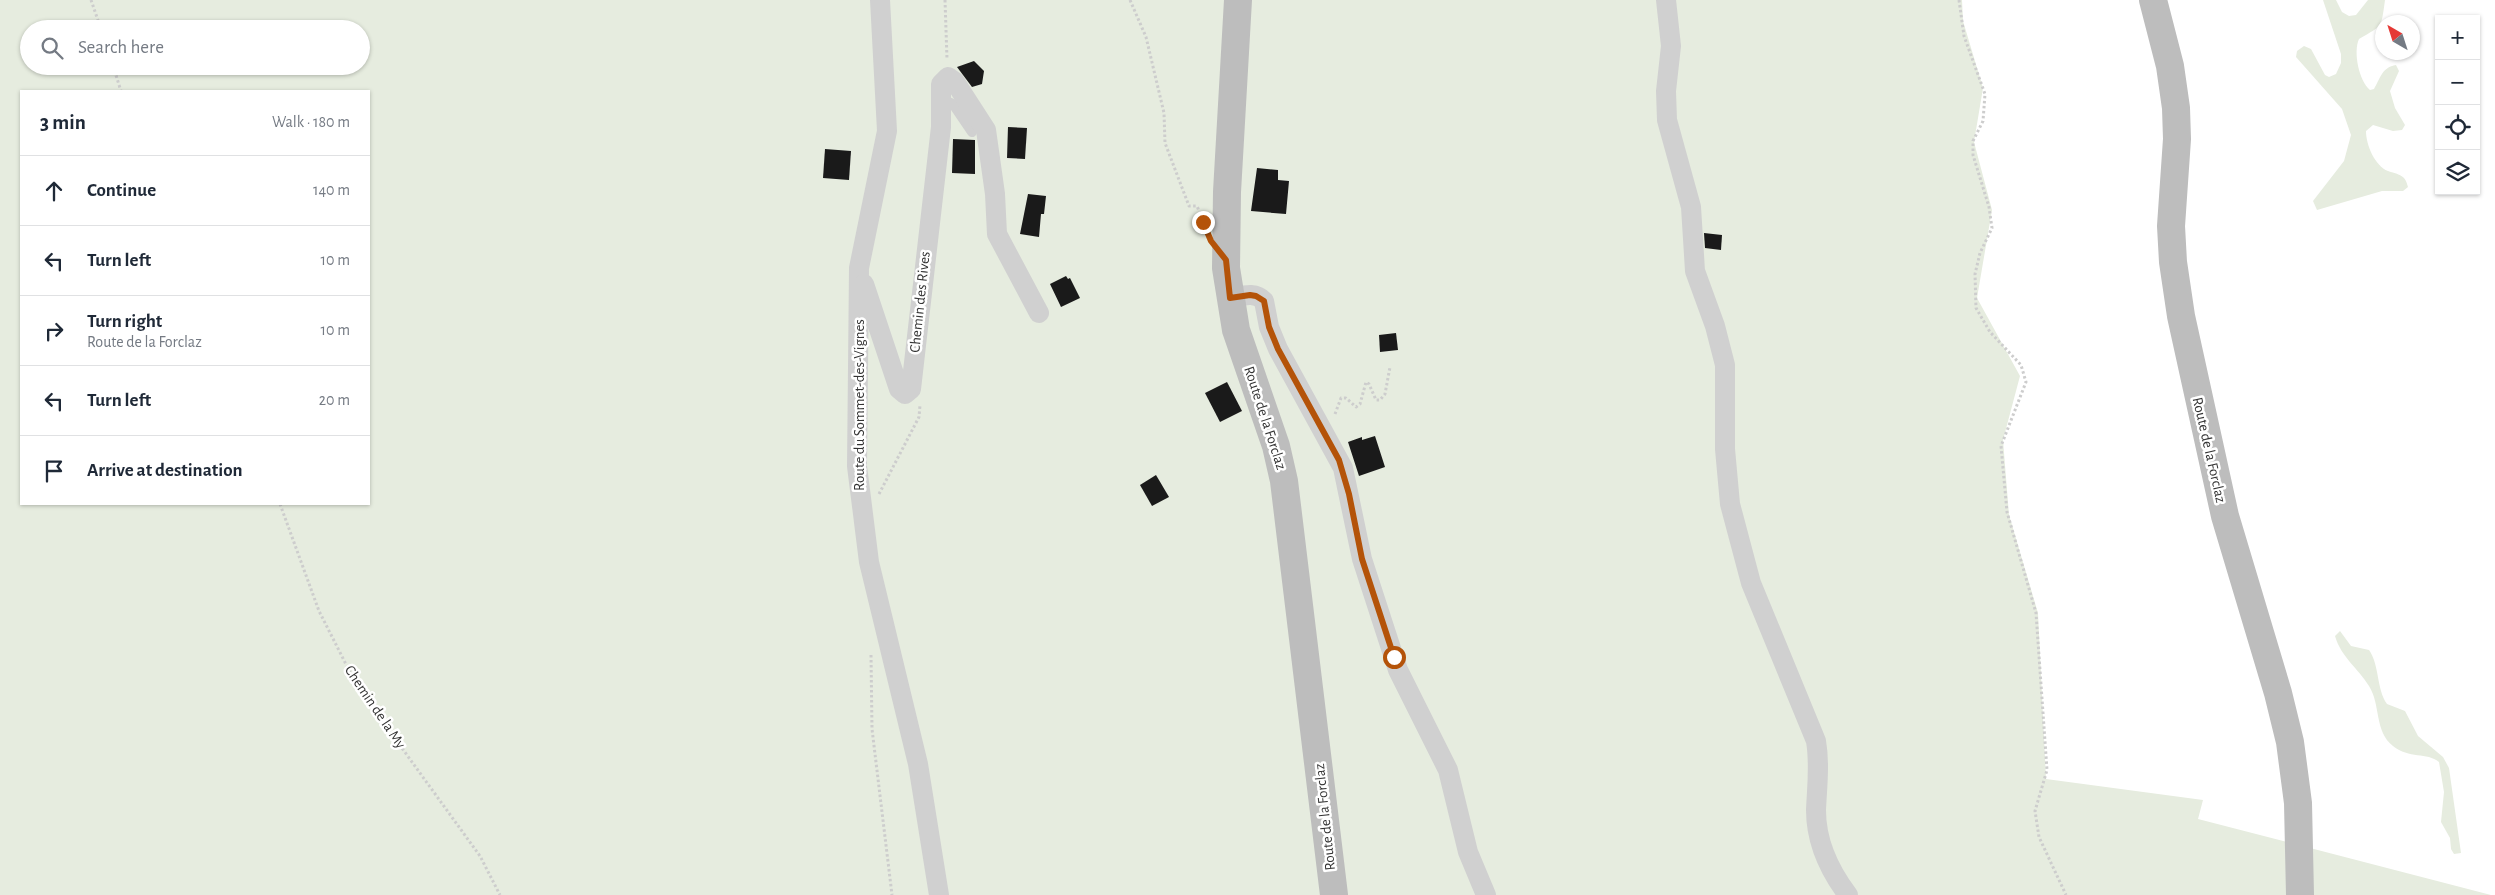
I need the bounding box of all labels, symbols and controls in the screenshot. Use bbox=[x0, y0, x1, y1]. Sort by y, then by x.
north arrow bbox=[2375, 15, 2420, 60]
map controls bbox=[2435, 15, 2480, 195]
button: + bbox=[2435, 15, 2480, 60]
search box bbox=[20, 20, 370, 75]
icon: search bbox=[38, 34, 66, 62]
text: Search here bbox=[78, 38, 164, 57]
button: − bbox=[2435, 60, 2480, 105]
button: locate bbox=[2435, 105, 2480, 150]
text: 3 min bbox=[40, 112, 86, 133]
text: Walk · 180 m bbox=[272, 114, 350, 130]
button: layers bbox=[2435, 150, 2480, 195]
icon: ahead bbox=[40, 177, 68, 205]
text: Continue bbox=[87, 181, 156, 200]
text: 140 m bbox=[313, 182, 350, 198]
route end bbox=[1192, 211, 1215, 234]
icon: left bbox=[40, 247, 68, 275]
text: Turn left bbox=[87, 251, 151, 270]
street label: Chemin des Rives bbox=[907, 251, 933, 353]
text: 10 m bbox=[321, 252, 350, 268]
text: Turn right bbox=[87, 312, 162, 331]
icon: right bbox=[40, 317, 68, 345]
street label: Route du Sommet-des-Vignes bbox=[852, 319, 867, 491]
text: 10 m bbox=[321, 322, 350, 338]
text: Route de la Forclaz bbox=[87, 334, 202, 350]
street label: Route de la Forclaz bbox=[1241, 364, 1289, 472]
icon: left bbox=[40, 387, 68, 415]
text: Turn left bbox=[87, 391, 151, 410]
text: 20 m bbox=[319, 392, 350, 408]
street label: Route de la Forclaz bbox=[2190, 396, 2228, 504]
icon: arrive bbox=[40, 457, 68, 485]
text: Arrive at destination bbox=[87, 461, 243, 480]
route start bbox=[1383, 646, 1406, 669]
street label: Chemin de la My bbox=[342, 663, 409, 752]
street label: Route de la Forclaz bbox=[1312, 763, 1338, 871]

